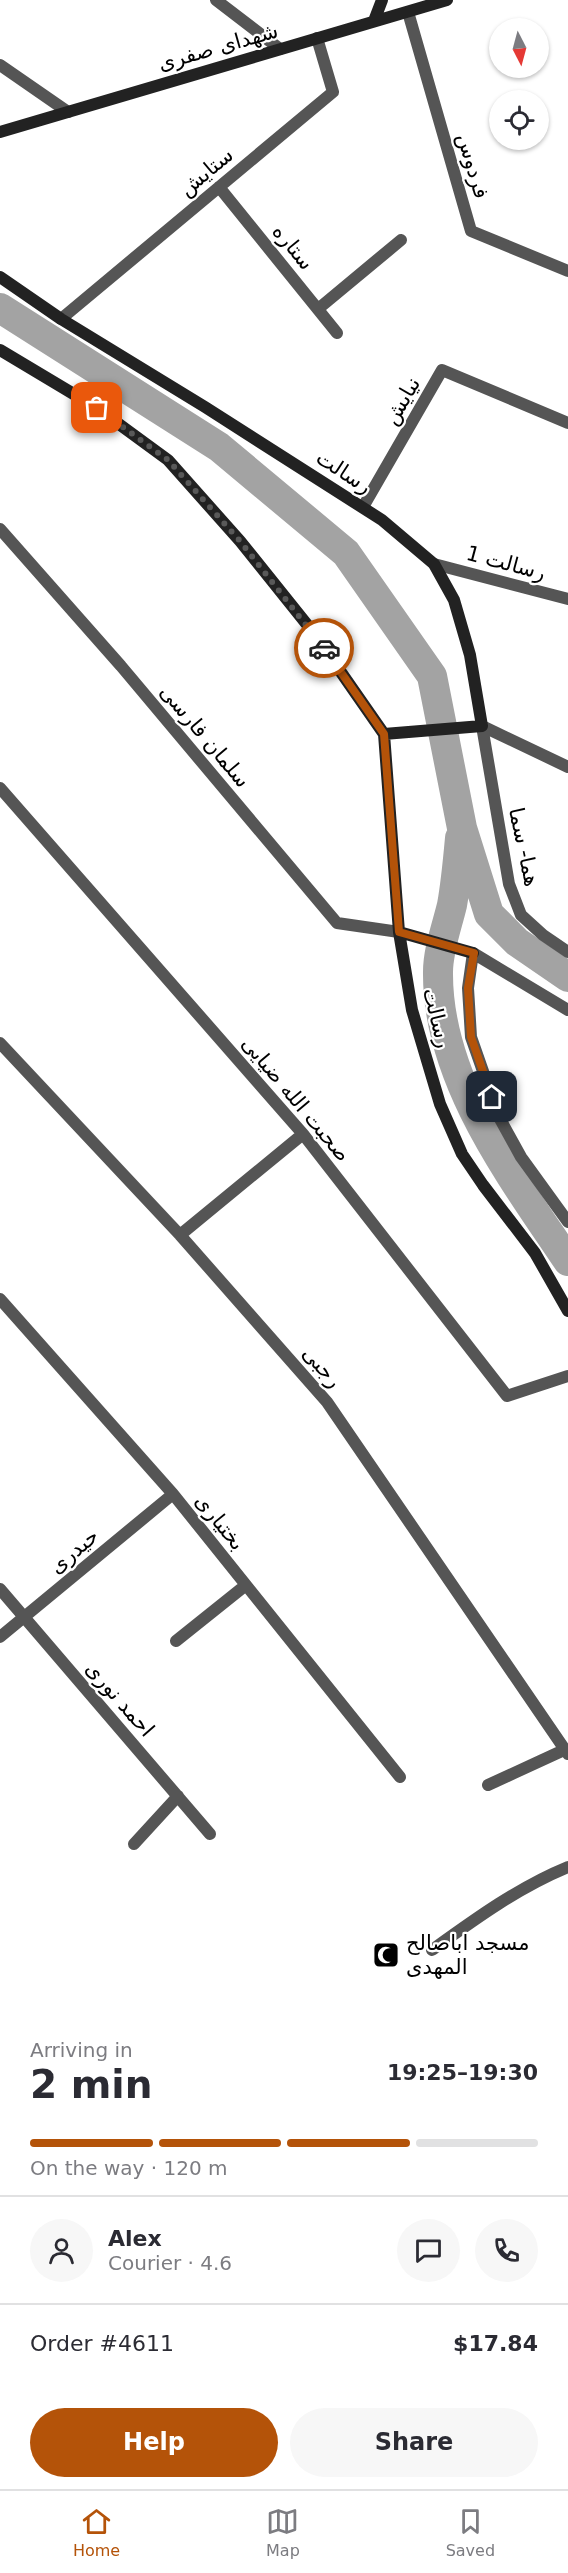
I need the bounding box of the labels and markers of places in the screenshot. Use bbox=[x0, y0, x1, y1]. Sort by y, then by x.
pin bbox=[71, 382, 122, 433]
pin bbox=[466, 1071, 517, 1122]
place label: مسجد اباصالح المهدی bbox=[406, 1931, 530, 1979]
mosque icon: مسجد اباصالح المهدی bbox=[371, 1940, 401, 1970]

